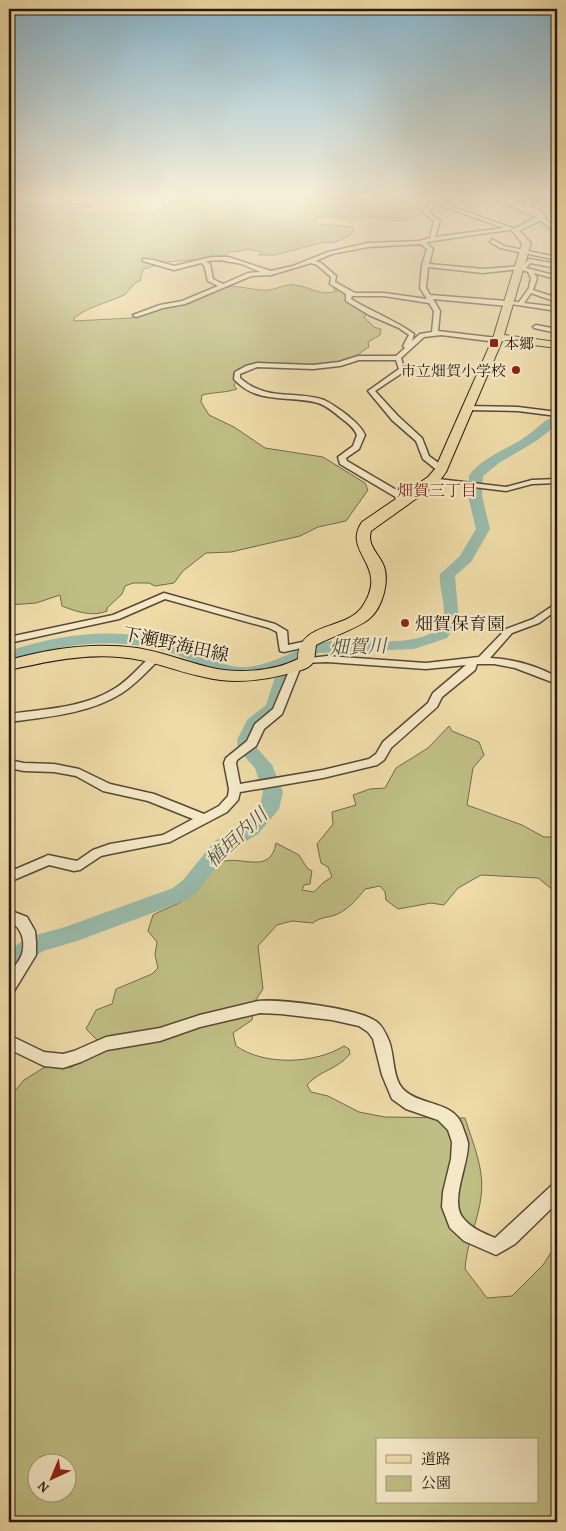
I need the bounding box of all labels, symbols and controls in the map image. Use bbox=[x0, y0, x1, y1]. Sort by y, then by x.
place label: 本郷 bbox=[504, 333, 534, 354]
marker: 本郷 bbox=[488, 337, 500, 349]
place label: 市立畑賀小学校 bbox=[401, 360, 506, 381]
marker: 市立畑賀小学校 bbox=[510, 364, 522, 376]
district label: 畑賀三丁目 bbox=[397, 478, 477, 502]
place label: 畑賀保育園 bbox=[415, 610, 505, 637]
marker: 畑賀保育園 bbox=[399, 617, 411, 629]
street label: 下瀬野海田線 bbox=[120, 620, 232, 668]
water label: 畑賀川 bbox=[329, 631, 389, 661]
water label: 植垣内川 bbox=[199, 799, 275, 873]
legend bbox=[376, 1438, 538, 1504]
text: 道路 bbox=[421, 1448, 451, 1469]
north arrow bbox=[28, 1454, 78, 1504]
text: 公園 bbox=[421, 1472, 451, 1493]
text: N bbox=[32, 1476, 53, 1498]

